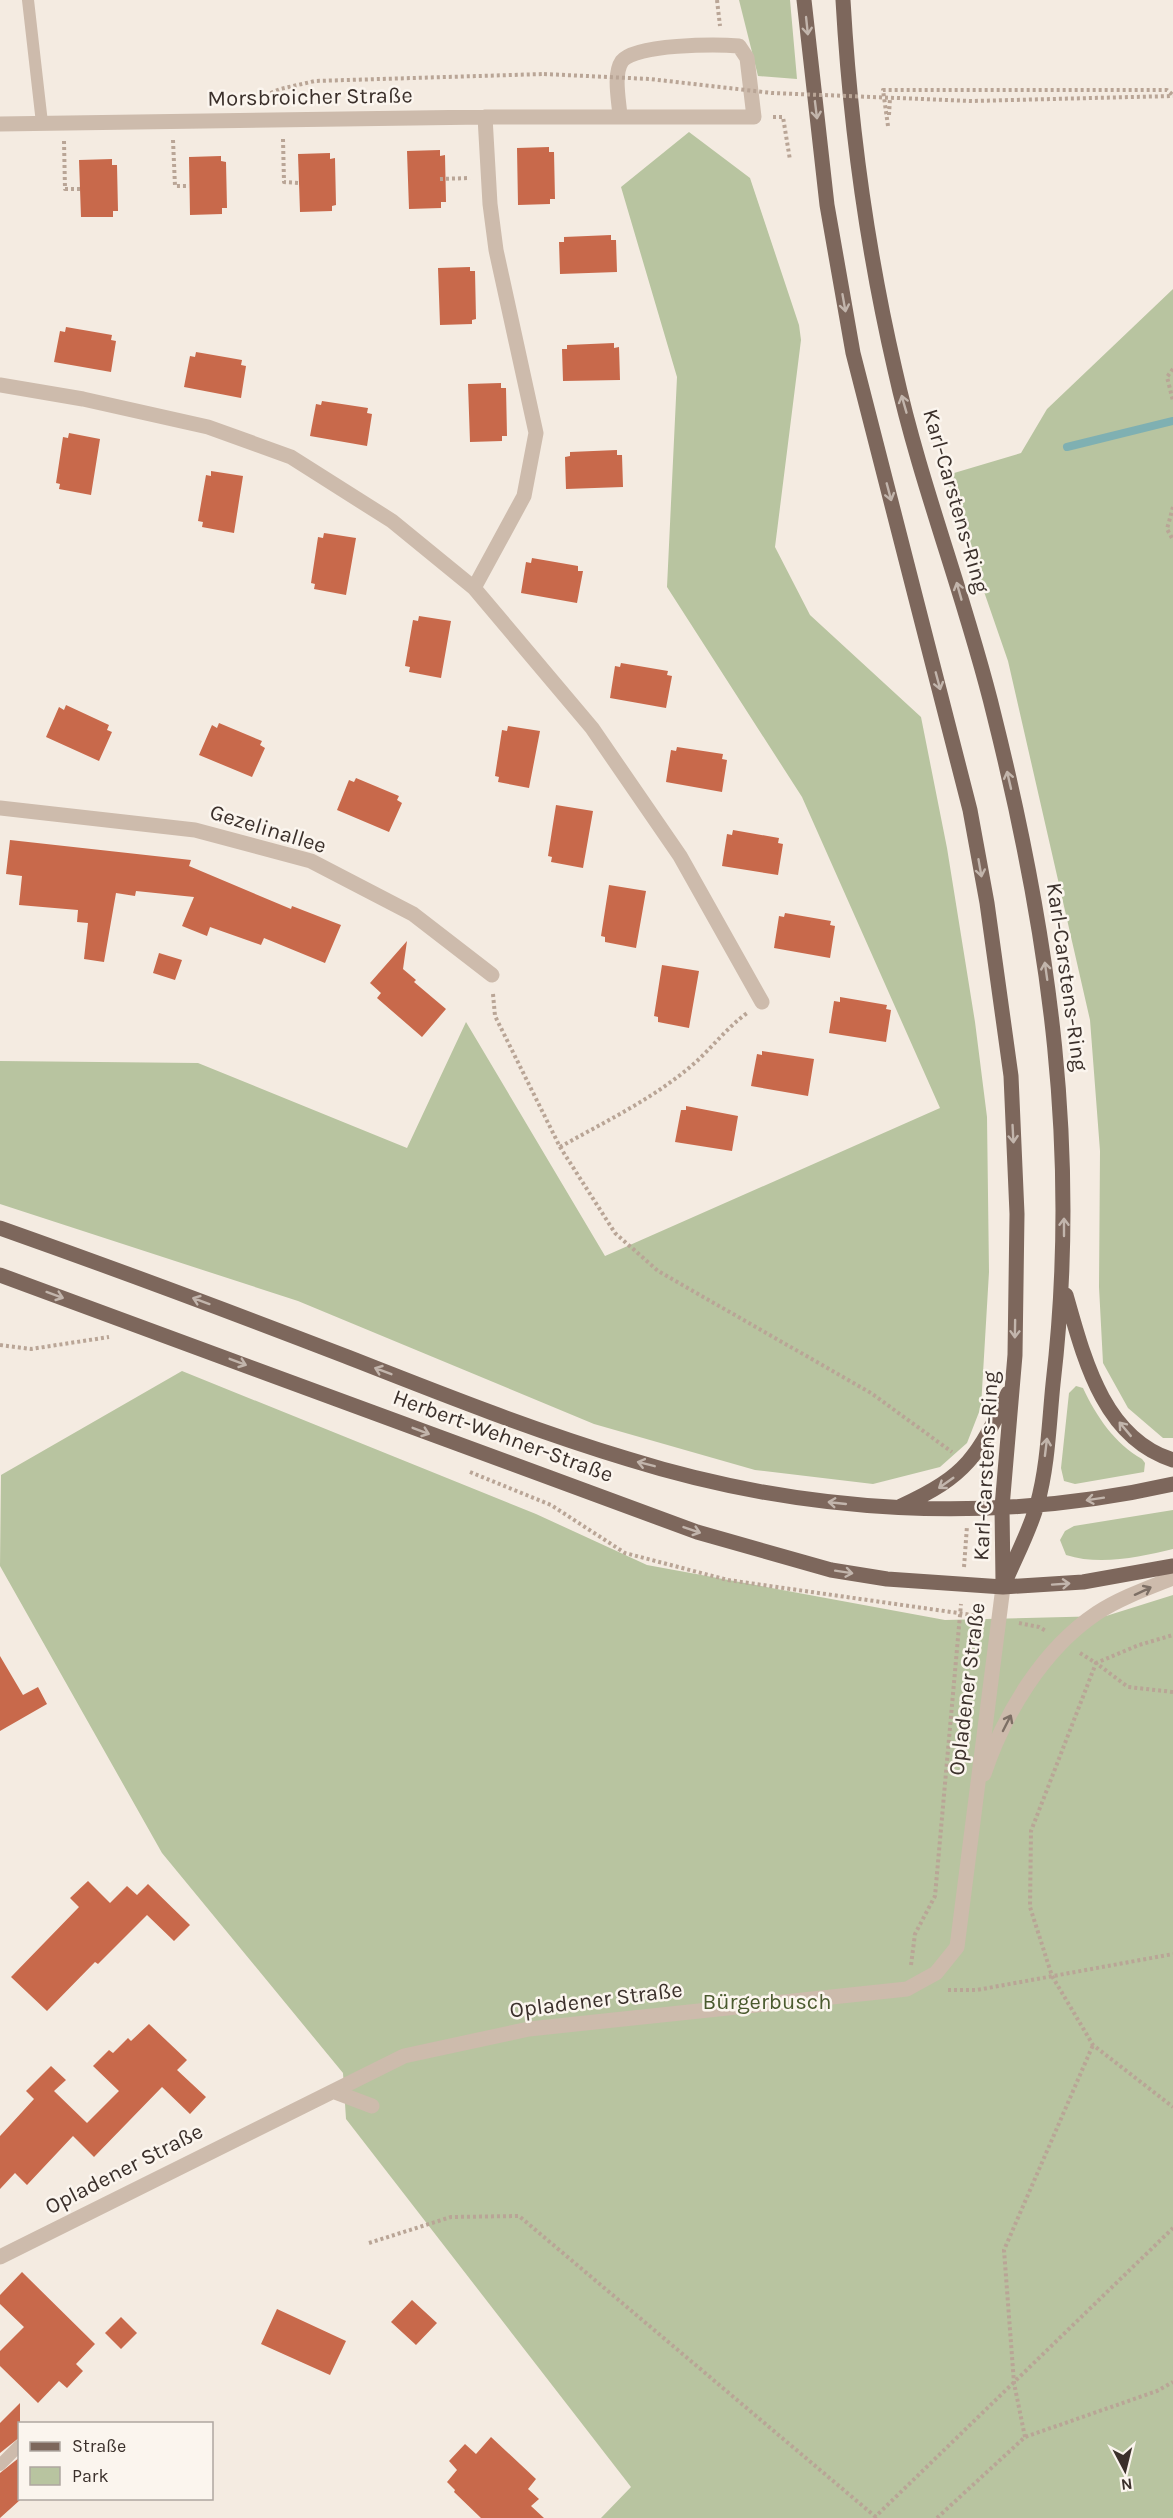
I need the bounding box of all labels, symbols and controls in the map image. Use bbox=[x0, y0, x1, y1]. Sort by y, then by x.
one-way arrow bbox=[801, 15, 812, 35]
street label: Morsbroicher Straße bbox=[207, 82, 413, 112]
one-way arrow bbox=[811, 99, 822, 119]
one-way arrow bbox=[839, 292, 850, 312]
one-way arrow bbox=[898, 395, 910, 414]
street label: Karl-Carstens-Ring bbox=[917, 406, 995, 597]
one-way arrow bbox=[884, 482, 896, 501]
one-way arrow bbox=[953, 582, 964, 601]
one-way arrow bbox=[933, 671, 945, 690]
one-way arrow bbox=[1003, 770, 1015, 789]
street label: Gezelinallee bbox=[207, 799, 329, 859]
one-way arrow bbox=[975, 857, 986, 877]
street label: Karl-Carstens-Ring bbox=[1041, 881, 1093, 1074]
one-way arrow bbox=[1041, 961, 1052, 981]
one-way arrow bbox=[1008, 1124, 1019, 1144]
one-way arrow bbox=[1058, 1218, 1070, 1238]
one-way arrow bbox=[45, 1290, 64, 1301]
one-way arrow bbox=[193, 1294, 211, 1305]
one-way arrow bbox=[1009, 1319, 1021, 1339]
one-way arrow bbox=[228, 1357, 247, 1368]
one-way arrow bbox=[375, 1365, 393, 1376]
street label: Karl-Carstens-Ring bbox=[968, 1370, 1004, 1562]
street label: Herbert-Wehner-Straße bbox=[389, 1384, 617, 1488]
one-way arrow bbox=[1118, 1422, 1132, 1437]
one-way arrow bbox=[411, 1426, 430, 1437]
one-way arrow bbox=[1041, 1437, 1052, 1457]
one-way arrow bbox=[637, 1458, 656, 1470]
one-way arrow bbox=[937, 1476, 954, 1489]
one-way arrow bbox=[1086, 1493, 1105, 1504]
one-way arrow bbox=[828, 1497, 848, 1508]
one-way arrow bbox=[682, 1526, 701, 1537]
one-way arrow bbox=[834, 1567, 853, 1578]
one-way arrow bbox=[1051, 1578, 1071, 1589]
one-way arrow bbox=[1133, 1584, 1151, 1596]
street label: Opladener Straße bbox=[944, 1601, 990, 1777]
one-way arrow bbox=[1002, 1715, 1013, 1733]
street label: Opladener Straße bbox=[508, 1977, 684, 2023]
park label: Bürgerbusch bbox=[703, 1989, 831, 2015]
street label: Opladener Straße bbox=[41, 2118, 207, 2220]
legend bbox=[18, 2422, 213, 2500]
text: Straße bbox=[72, 2435, 126, 2457]
north arrow bbox=[1095, 2440, 1155, 2500]
text: Park bbox=[72, 2465, 109, 2487]
text: N bbox=[1120, 2474, 1134, 2495]

